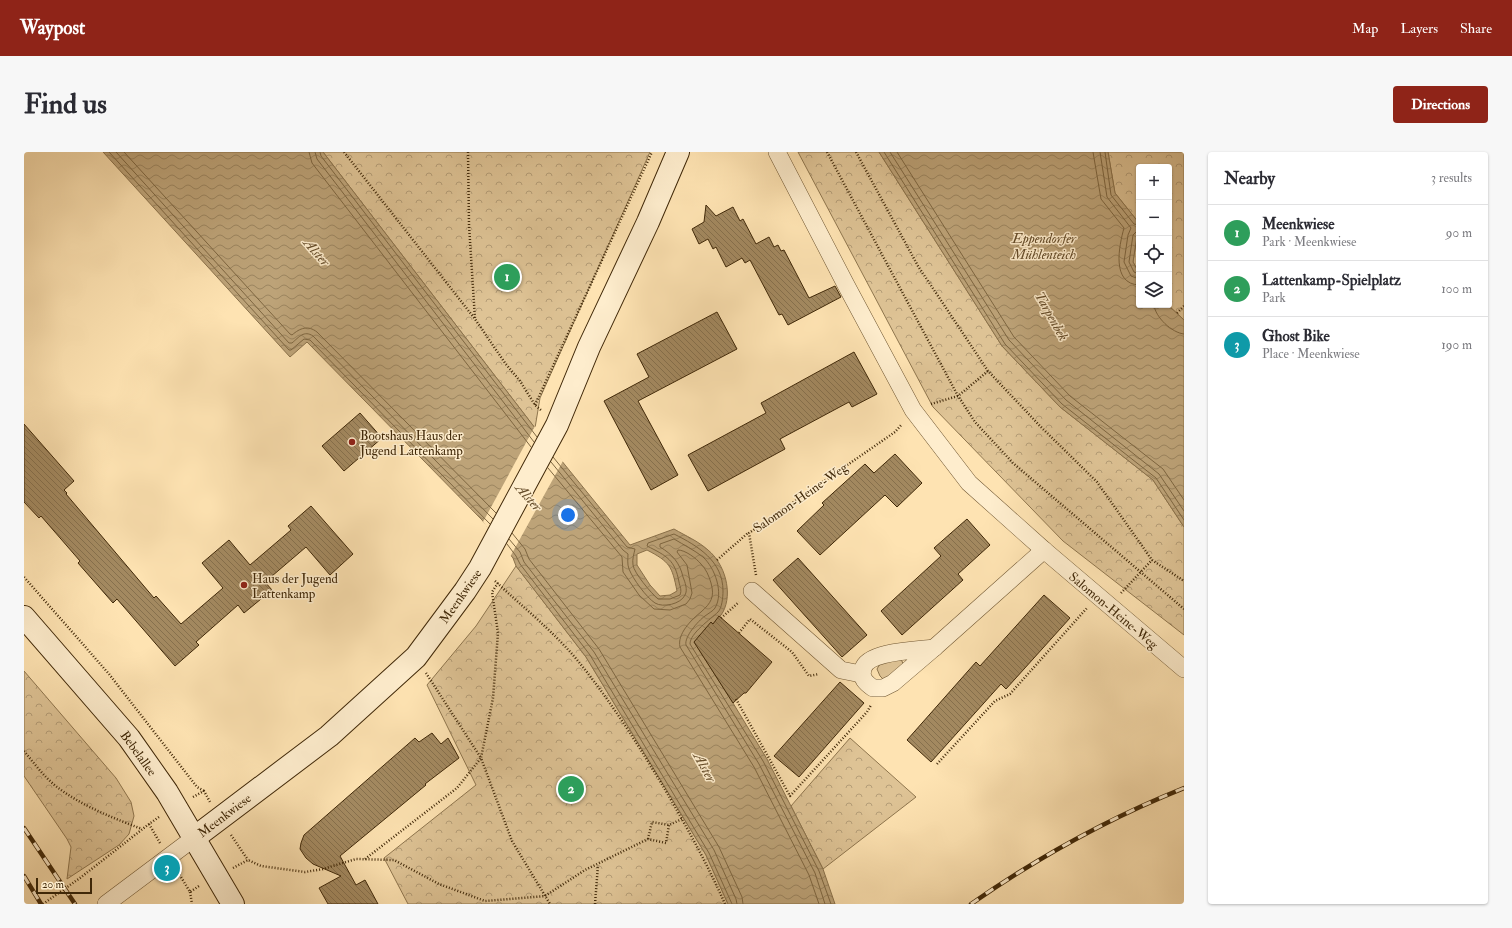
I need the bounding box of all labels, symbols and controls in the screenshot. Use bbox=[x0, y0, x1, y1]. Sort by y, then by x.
text: Waypost bbox=[20, 16, 85, 40]
text: Map bbox=[1352, 20, 1378, 37]
text: Layers bbox=[1400, 20, 1438, 37]
text: Share bbox=[1460, 20, 1492, 37]
button: Directions bbox=[1393, 86, 1488, 123]
text: Find us bbox=[24, 87, 107, 122]
map controls bbox=[1136, 164, 1172, 308]
button: + bbox=[1136, 164, 1172, 200]
text: Nearby bbox=[1224, 168, 1275, 189]
text: 3 results bbox=[1431, 170, 1472, 186]
button: − bbox=[1136, 200, 1172, 236]
text: Meenkwiese bbox=[1262, 215, 1334, 234]
text: 1 bbox=[1235, 225, 1239, 241]
text: 90 m bbox=[1446, 225, 1472, 241]
water label: Eppendorfer Mühlenteich bbox=[1011, 230, 1077, 263]
water label: Alster bbox=[298, 233, 334, 271]
text: Park · Meenkwiese bbox=[1262, 234, 1356, 250]
button: locate bbox=[1136, 236, 1172, 272]
pin: 1 bbox=[494, 262, 520, 292]
text: Lattenkamp-Spielplatz bbox=[1262, 271, 1401, 290]
button: layers bbox=[1136, 272, 1172, 308]
text: 2 bbox=[1234, 281, 1240, 297]
text: 100 m bbox=[1441, 281, 1472, 297]
water label: Tarpenbek bbox=[1031, 289, 1072, 344]
text: Park bbox=[1262, 290, 1286, 306]
text: Ghost Bike bbox=[1262, 327, 1330, 346]
text: 3 bbox=[1235, 337, 1240, 353]
text: 190 m bbox=[1441, 337, 1472, 353]
text: Place · Meenkwiese bbox=[1262, 346, 1360, 362]
place label: Bootshaus Haus der Jugend Lattenkamp bbox=[359, 428, 463, 460]
marker: Bootshaus Haus der Jugend Lattenkamp bbox=[347, 437, 357, 447]
street label: Salomon-Heine-Weg bbox=[750, 459, 851, 536]
water label: Alster bbox=[510, 478, 546, 516]
your location bbox=[558, 505, 578, 525]
street label: Meenkwiese bbox=[436, 566, 486, 627]
street label: Salomon-Heine-Weg bbox=[1065, 569, 1162, 653]
place label: Haus der Jugend Lattenkamp bbox=[252, 571, 339, 603]
marker: Haus der Jugend Lattenkamp bbox=[239, 580, 249, 590]
street label: Bebelallee bbox=[116, 728, 160, 780]
water label: Alster bbox=[688, 747, 720, 786]
pin: 2 bbox=[558, 774, 584, 804]
street label: Meenkwiese bbox=[195, 790, 255, 841]
pin: 3 bbox=[154, 853, 180, 883]
scale bar bbox=[36, 876, 92, 895]
text: 20 m bbox=[42, 878, 64, 891]

